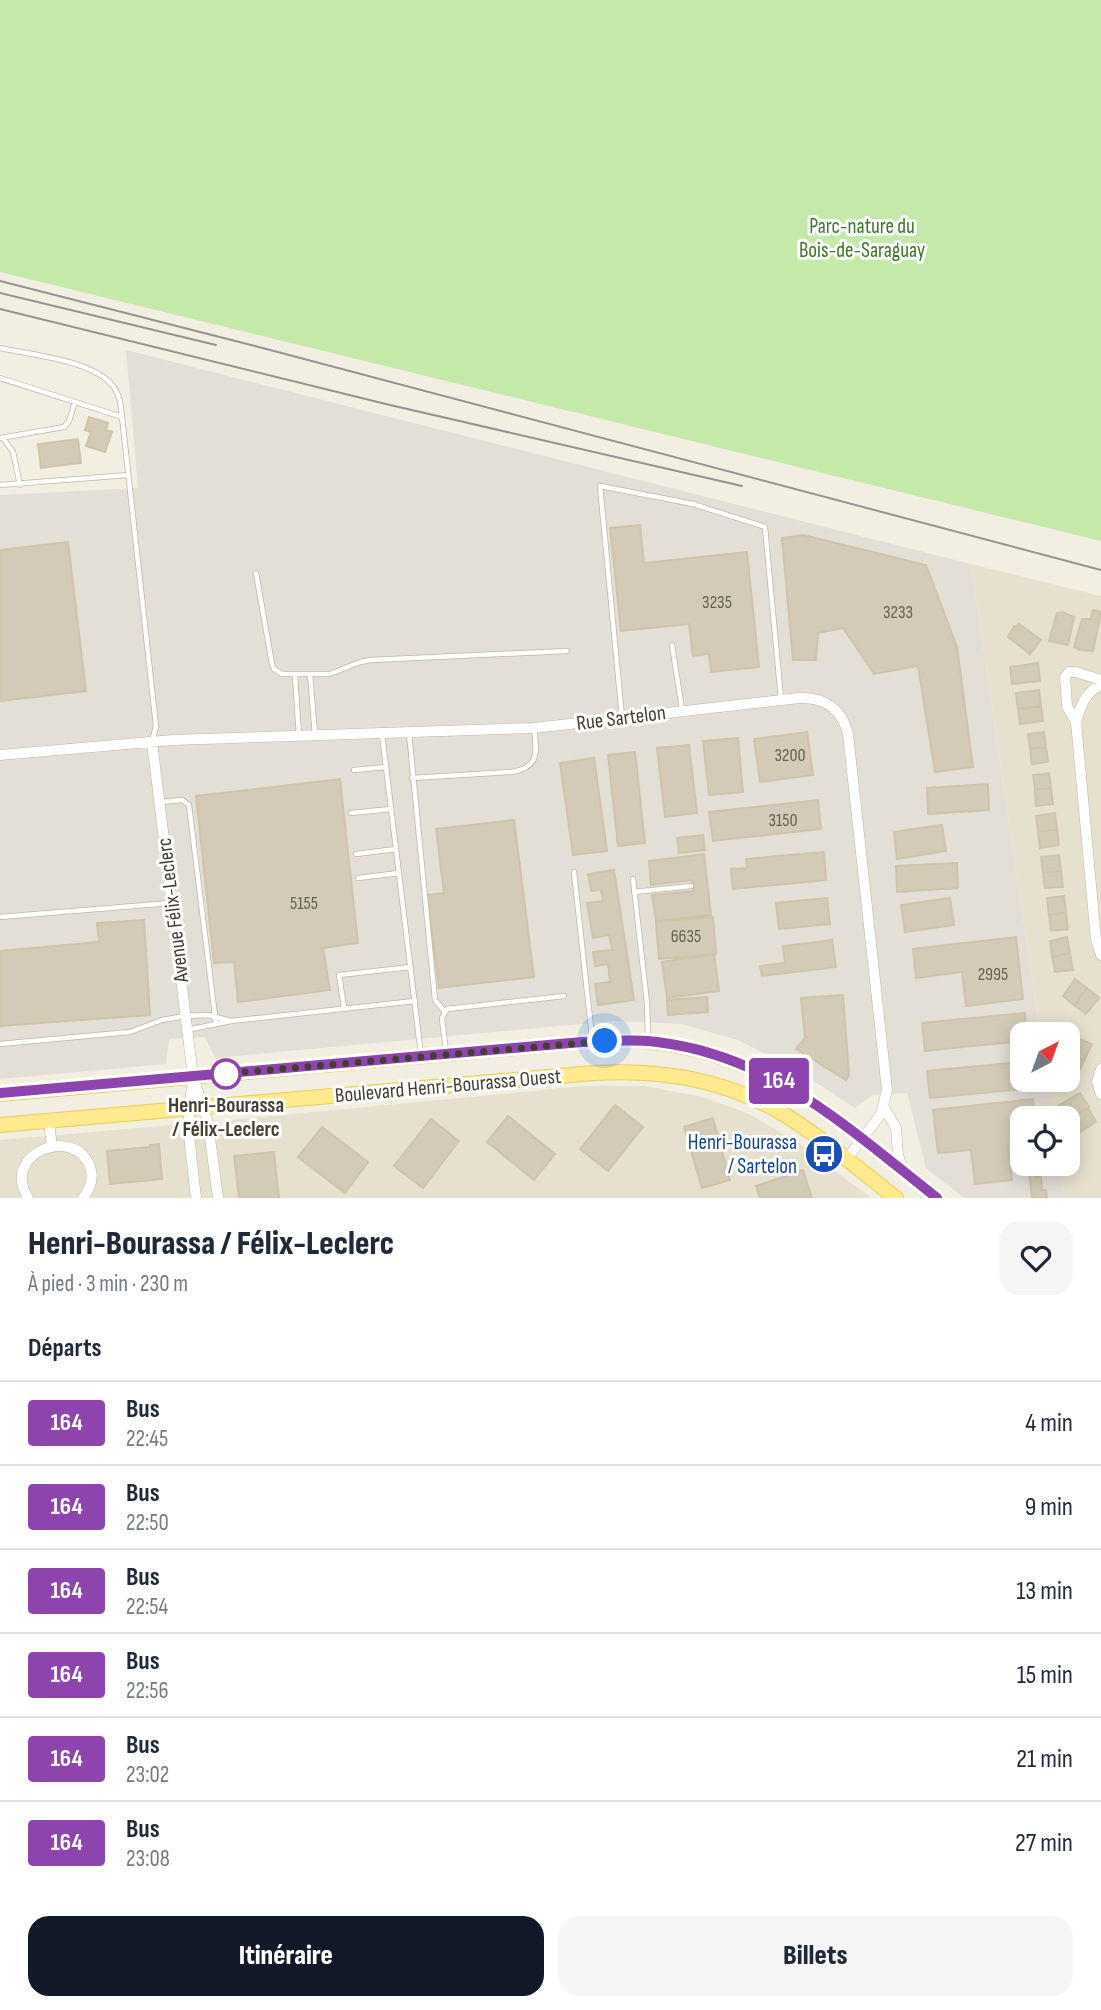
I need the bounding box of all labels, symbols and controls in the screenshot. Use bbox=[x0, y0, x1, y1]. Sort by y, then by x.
park label: Parc-nature du Bois-de-Saraguay bbox=[799, 214, 925, 263]
house number: 3235 bbox=[702, 592, 732, 613]
house number: 3233 bbox=[883, 602, 913, 623]
street label: Rue Sartelon bbox=[575, 700, 667, 736]
house number: 3200 bbox=[774, 745, 806, 766]
house number: 3150 bbox=[768, 810, 798, 831]
street label: Avenue Félix-Leclerc bbox=[152, 836, 194, 985]
house number: 5155 bbox=[290, 893, 318, 914]
house number: 6635 bbox=[671, 926, 701, 947]
house number: 2995 bbox=[978, 964, 1008, 985]
north arrow bbox=[1010, 1022, 1080, 1092]
map controls bbox=[1010, 1022, 1080, 1176]
your location bbox=[587, 1023, 622, 1058]
line badge: 164 bbox=[739, 1058, 819, 1104]
marker: Henri-Bourassa / Félix-Leclerc bbox=[211, 1059, 241, 1089]
street label: Boulevard Henri-Bourassa Ouest bbox=[334, 1064, 562, 1108]
text: 164 bbox=[763, 1066, 795, 1095]
place label: Henri-Bourassa / Félix-Leclerc bbox=[168, 1093, 284, 1142]
button: locate bbox=[1010, 1106, 1080, 1176]
place label: Henri-Bourassa / Sartelon bbox=[688, 1130, 797, 1179]
bus stop icon: Henri-Bourassa / Sartelon bbox=[803, 1133, 845, 1175]
button: heart bbox=[999, 1221, 1073, 1295]
text: Henri-Bourassa / Félix-Leclerc bbox=[28, 1224, 394, 1264]
text: À pied · 3 min · 230 m bbox=[28, 1270, 188, 1298]
text: Départs bbox=[28, 1333, 101, 1364]
text: Bus bbox=[126, 1394, 160, 1425]
text: 164 bbox=[50, 1408, 83, 1437]
text: 4 min bbox=[1025, 1408, 1073, 1439]
text: 22:45 bbox=[126, 1425, 168, 1453]
text: Bus bbox=[126, 1478, 160, 1509]
text: 164 bbox=[50, 1492, 83, 1521]
text: 9 min bbox=[1025, 1492, 1073, 1523]
text: 22:50 bbox=[126, 1509, 169, 1537]
text: Bus bbox=[126, 1562, 160, 1593]
text: 164 bbox=[50, 1576, 83, 1605]
text: 13 min bbox=[1016, 1576, 1073, 1607]
text: 22:54 bbox=[126, 1593, 168, 1621]
text: Bus bbox=[126, 1646, 160, 1677]
text: 164 bbox=[50, 1660, 83, 1689]
text: 15 min bbox=[1017, 1660, 1073, 1691]
text: 22:56 bbox=[126, 1677, 169, 1705]
text: Bus bbox=[126, 1730, 160, 1761]
text: 164 bbox=[50, 1744, 83, 1773]
text: 21 min bbox=[1016, 1744, 1073, 1775]
text: 23:02 bbox=[126, 1761, 169, 1789]
text: Bus bbox=[126, 1814, 160, 1845]
text: 164 bbox=[50, 1828, 83, 1857]
text: 27 min bbox=[1015, 1828, 1073, 1859]
text: 23:08 bbox=[126, 1845, 170, 1873]
button: Itinéraire bbox=[28, 1916, 544, 1996]
button: Billets bbox=[558, 1916, 1073, 1996]

